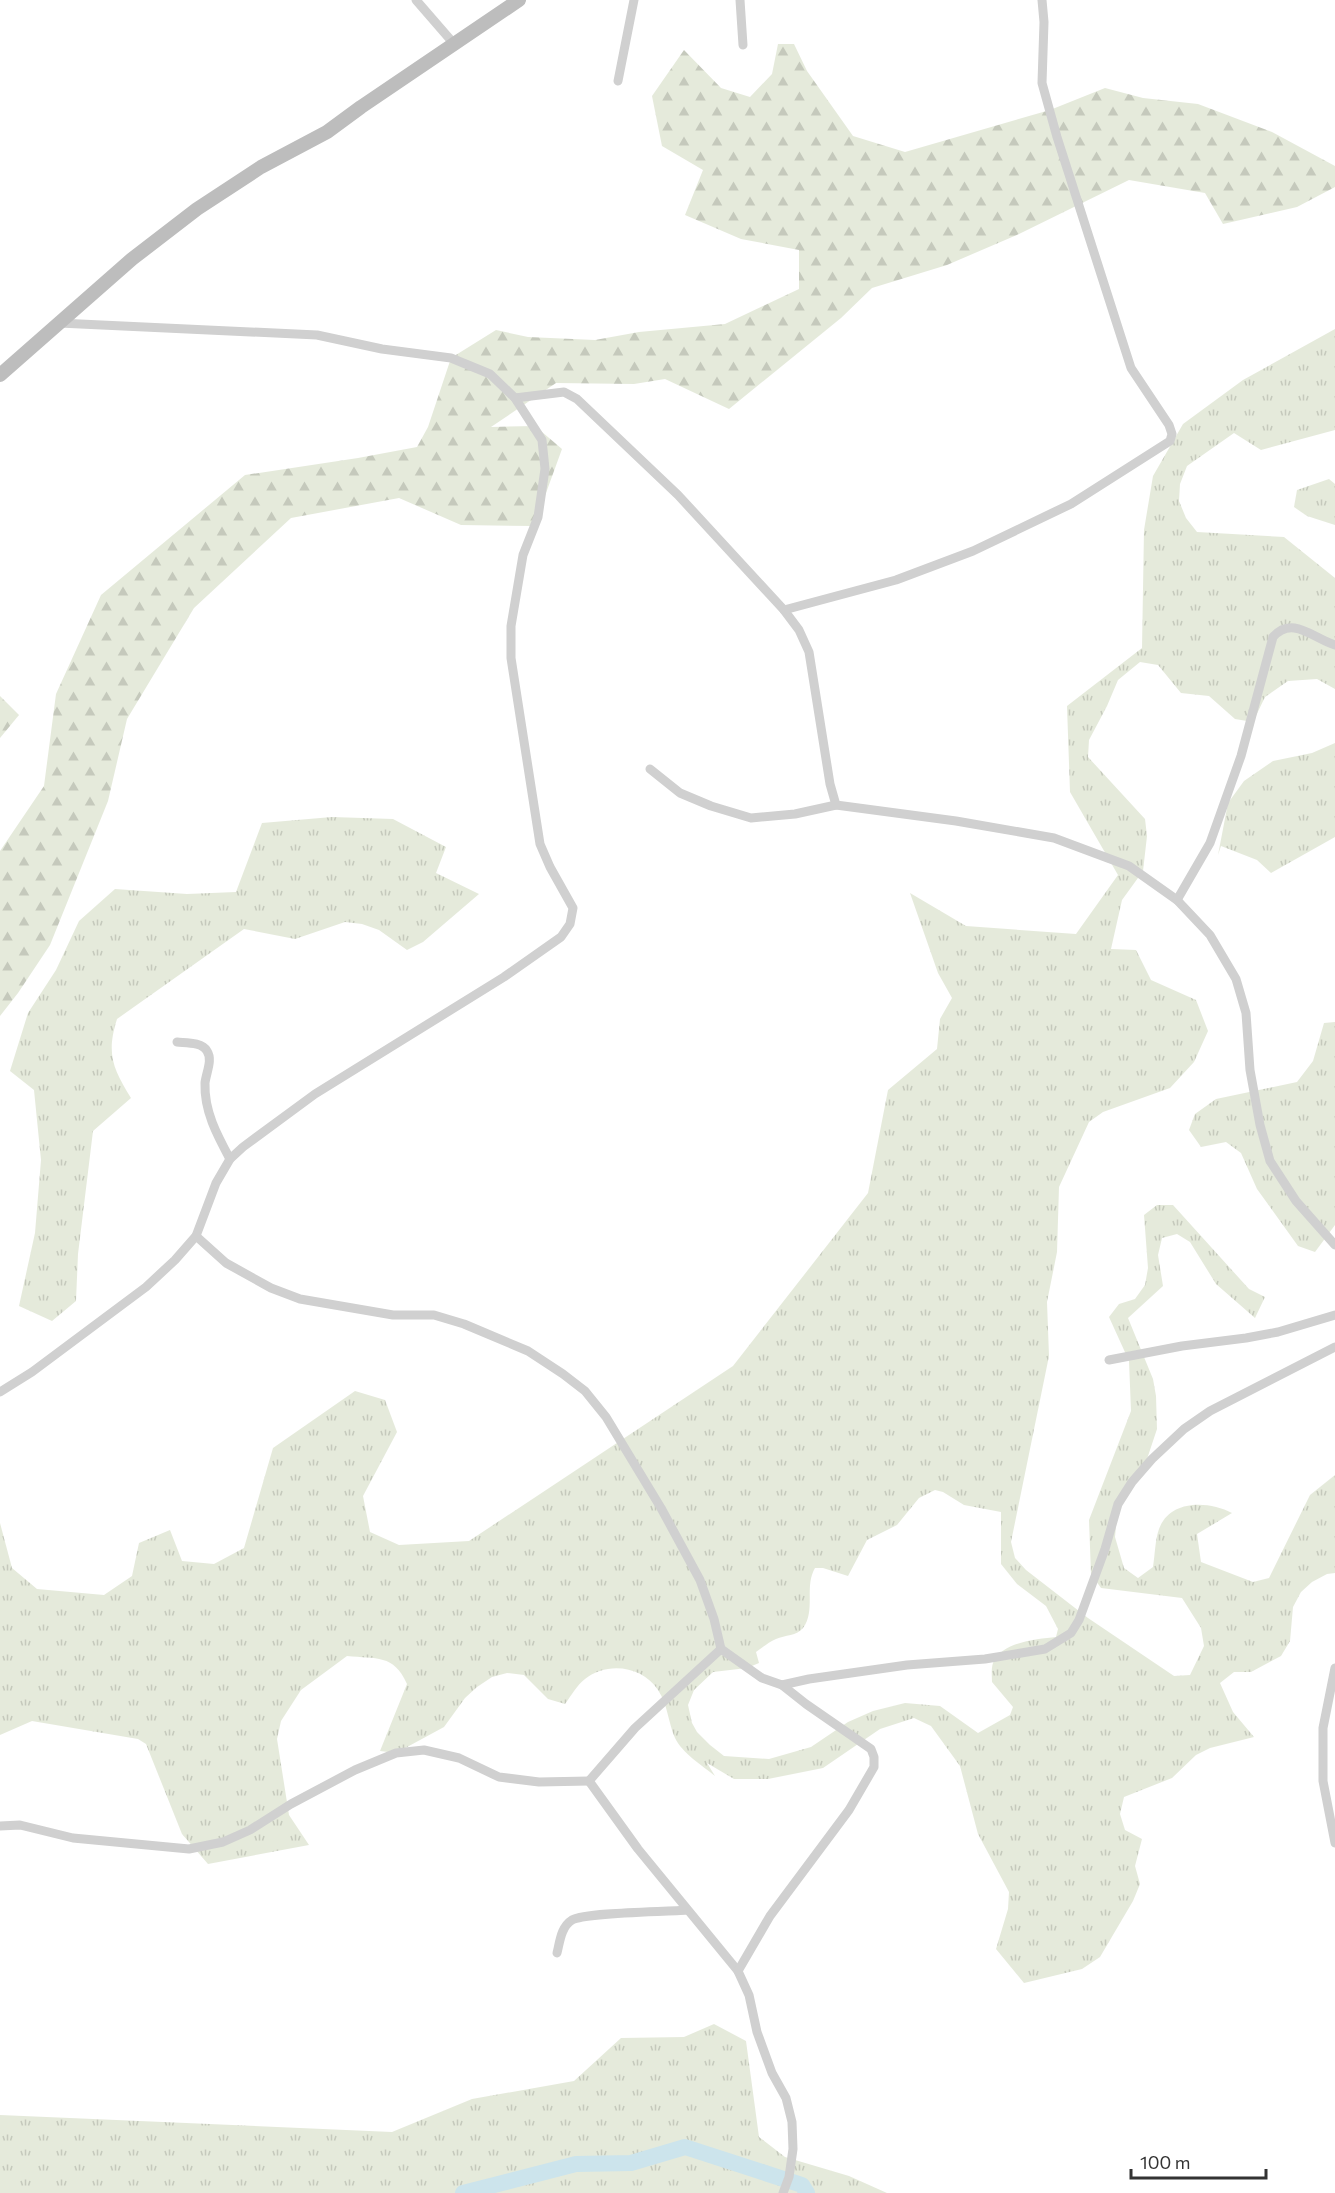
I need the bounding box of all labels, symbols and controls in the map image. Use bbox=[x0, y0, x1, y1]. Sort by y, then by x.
scale bar bbox=[1131, 2142, 1266, 2180]
text: 100 m bbox=[1140, 2151, 1190, 2173]

